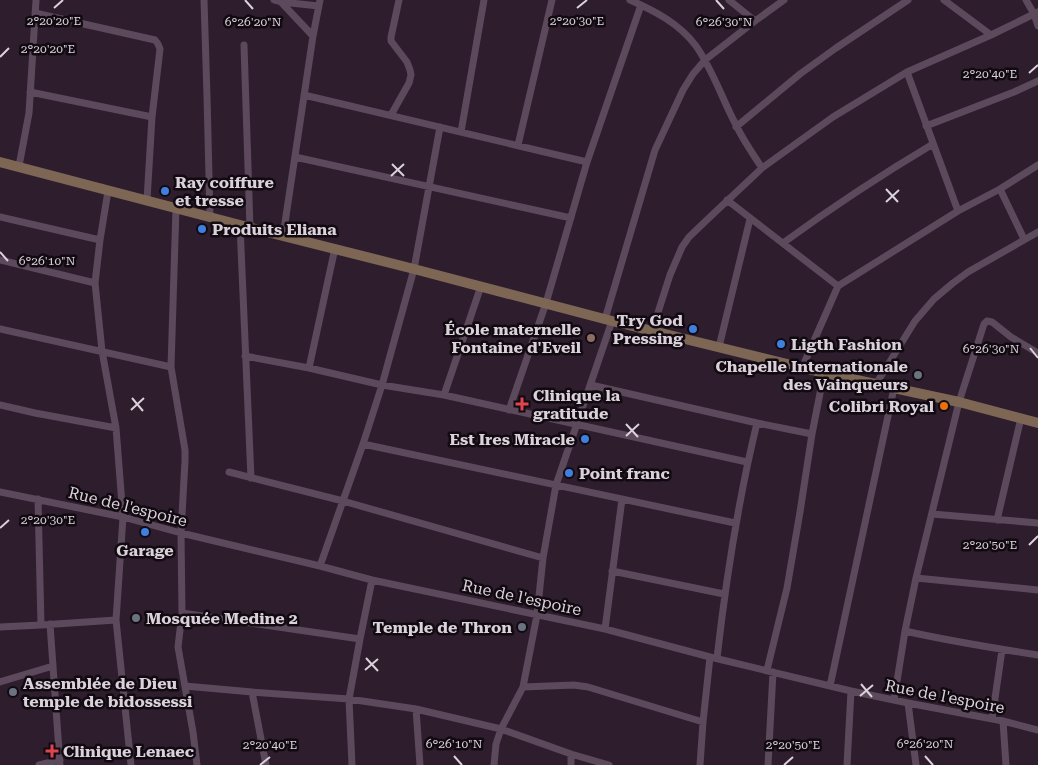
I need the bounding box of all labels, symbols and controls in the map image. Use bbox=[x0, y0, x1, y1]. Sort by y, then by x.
text: 2°20'20"E bbox=[27, 14, 81, 28]
text: 2°20'30"E bbox=[550, 14, 604, 28]
text: 6°26'20"N bbox=[225, 15, 282, 29]
text: 6°26'30"N bbox=[696, 15, 753, 29]
text: 2°20'20"E bbox=[21, 42, 75, 56]
text: 2°20'40"E bbox=[963, 67, 1017, 81]
place label: Ray coiffure et tresse bbox=[175, 173, 274, 210]
marker: Ray coiffure et tresse bbox=[159, 185, 171, 197]
place label: Produits Eliana bbox=[212, 220, 337, 239]
marker: Produits Eliana bbox=[196, 223, 208, 235]
text: 6°26'10"N bbox=[19, 254, 76, 268]
place label: Try God Pressing bbox=[613, 311, 683, 348]
place label: École maternelle Fontaine d'Eveil bbox=[445, 320, 582, 357]
marker: Try God Pressing bbox=[687, 323, 699, 335]
marker: École maternelle Fontaine d'Eveil bbox=[585, 332, 597, 344]
place label: Ligth Fashion bbox=[791, 335, 902, 354]
marker: Ligth Fashion bbox=[775, 338, 787, 350]
text: 6°26'30"N bbox=[963, 342, 1020, 356]
place label: Chapelle Internationale des Vainqueurs bbox=[716, 357, 908, 394]
marker: Chapelle Internationale des Vainqueurs bbox=[912, 369, 924, 381]
place label: Clinique la gratitude bbox=[532, 386, 621, 423]
marker: Clinique la gratitude bbox=[515, 397, 529, 411]
place label: Colibri Royal bbox=[829, 397, 935, 416]
marker: Colibri Royal bbox=[938, 400, 950, 412]
place label: Est Ires Miracle bbox=[449, 430, 575, 449]
marker: Est Ires Miracle bbox=[579, 433, 591, 445]
place label: Point franc bbox=[579, 464, 670, 483]
marker: Point franc bbox=[563, 467, 575, 479]
street label: Rue de l'espoire bbox=[67, 483, 189, 530]
text: 2°20'30"E bbox=[21, 513, 75, 527]
marker: Garage bbox=[139, 526, 151, 538]
text: 2°20'50"E bbox=[963, 538, 1017, 552]
place label: Garage bbox=[116, 541, 174, 560]
street label: Rue de l'espoire bbox=[461, 576, 583, 619]
place label: Mosquée Medine 2 bbox=[146, 609, 298, 628]
marker: Mosquée Medine 2 bbox=[130, 612, 142, 624]
place label: Temple de Thron bbox=[373, 618, 512, 637]
marker: Temple de Thron bbox=[516, 621, 528, 633]
place label: Assemblée de Dieu temple de bidossessi bbox=[23, 674, 193, 711]
street label: Rue de l'espoire bbox=[883, 676, 1007, 717]
marker: Assemblée de Dieu temple de bidossessi bbox=[7, 686, 19, 698]
text: 6°26'10"N bbox=[426, 737, 483, 751]
text: 6°26'20"N bbox=[897, 737, 954, 751]
text: 2°20'40"E bbox=[243, 738, 297, 752]
text: 2°20'50"E bbox=[766, 738, 820, 752]
place label: Clinique Lenaec bbox=[63, 742, 194, 761]
marker: Clinique Lenaec bbox=[45, 744, 59, 758]

